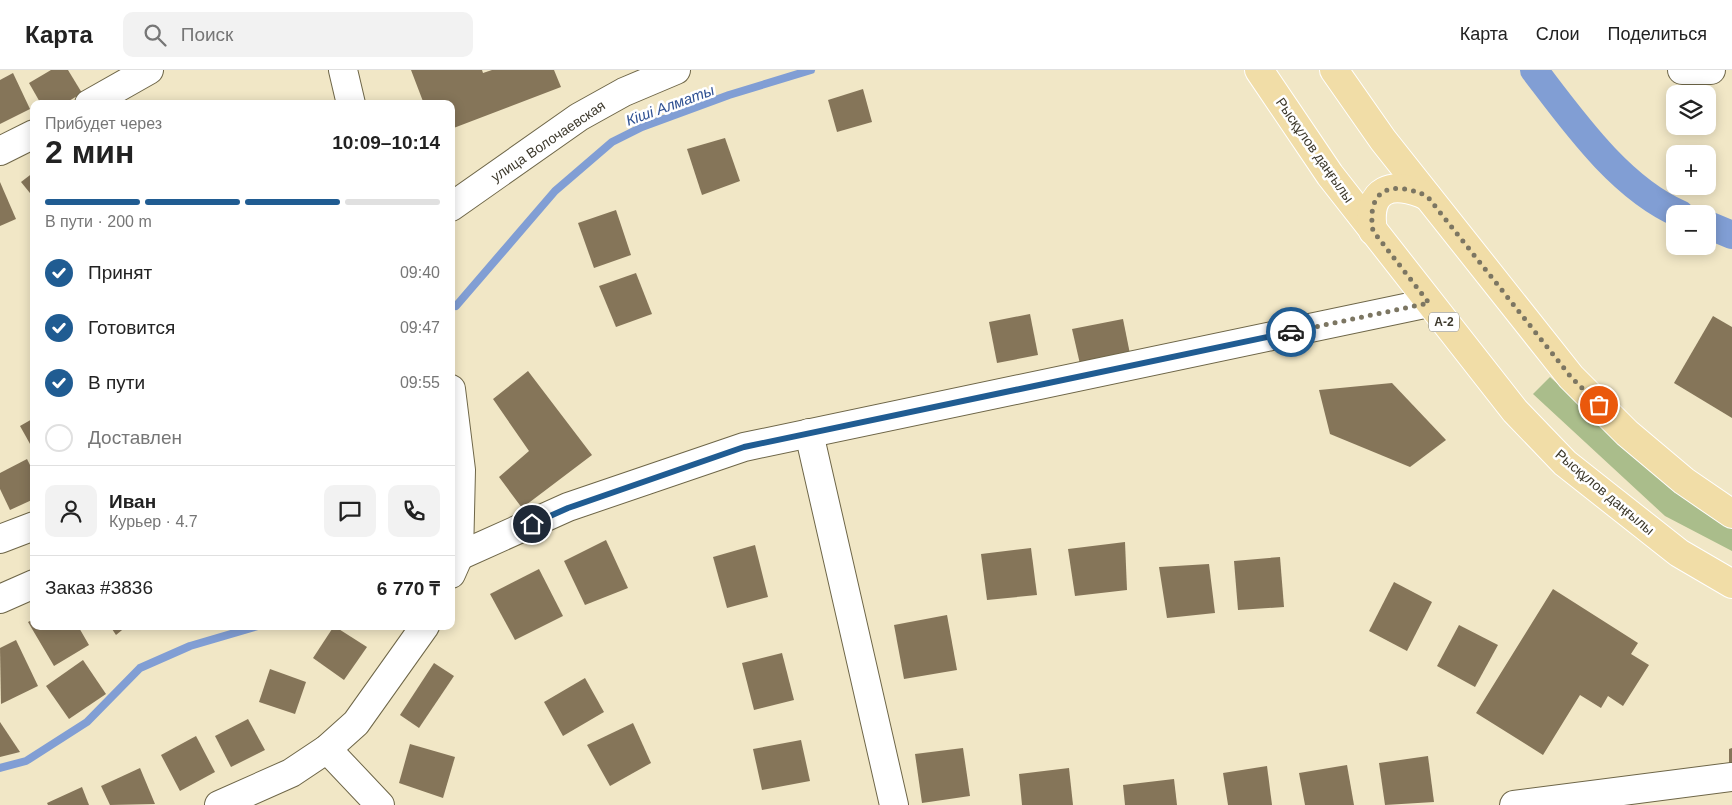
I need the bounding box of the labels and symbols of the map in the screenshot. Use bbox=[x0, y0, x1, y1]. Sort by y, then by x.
water label: Кіші Алматы bbox=[624, 81, 716, 129]
street label: Рысқұлов даңғылы bbox=[1273, 95, 1357, 205]
street label: улица Волочаевская bbox=[488, 97, 608, 185]
courier bbox=[1266, 307, 1316, 357]
road number: A-2 bbox=[1429, 312, 1459, 332]
pin bbox=[1578, 384, 1620, 426]
street label: Рысқұлов даңғылы bbox=[1552, 446, 1658, 538]
pin bbox=[511, 503, 553, 545]

